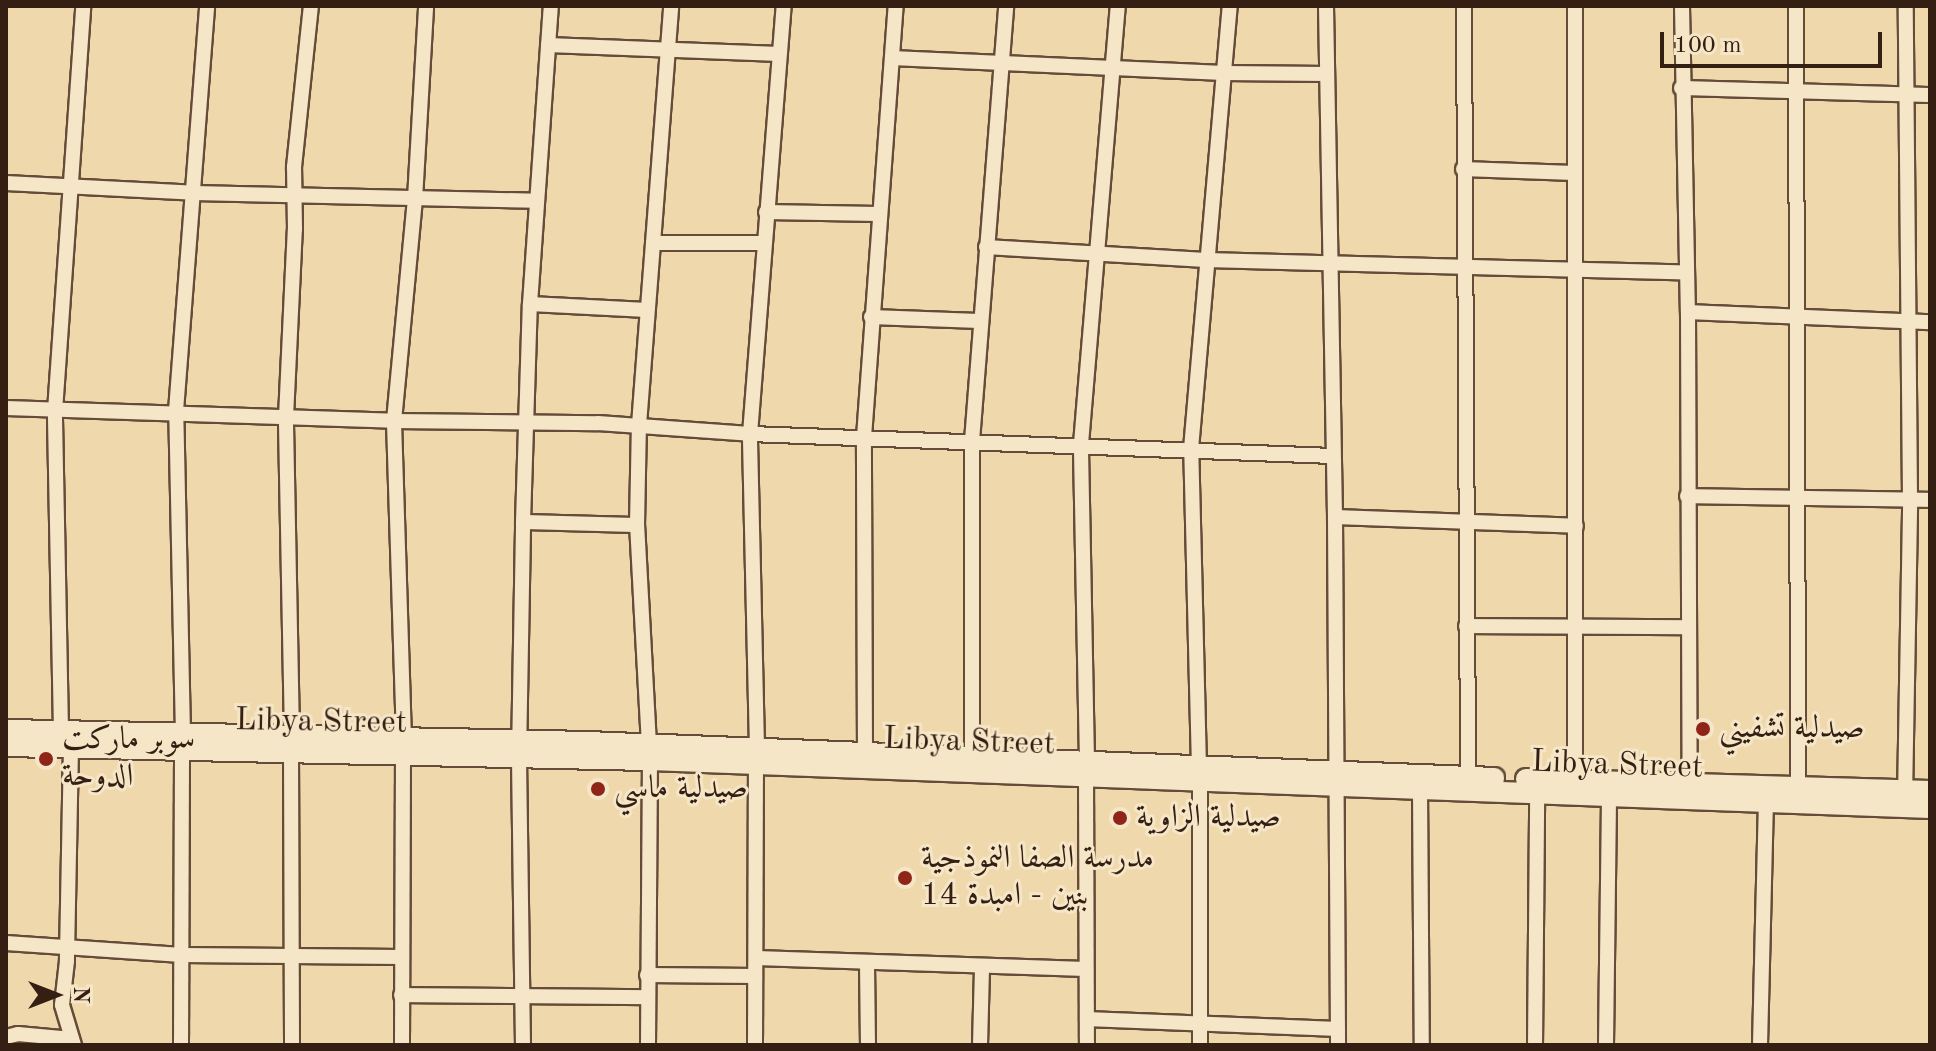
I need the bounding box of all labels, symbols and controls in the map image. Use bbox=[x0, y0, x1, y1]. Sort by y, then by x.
scale bar bbox=[1664, 16, 1886, 66]
text: 100 m bbox=[1674, 34, 1742, 58]
street label: Libya Street bbox=[235, 702, 407, 744]
place label: صيدلية تشفيني bbox=[1719, 710, 1865, 748]
marker: صيدلية تشفيني bbox=[1694, 720, 1712, 738]
street label: Libya Street bbox=[882, 721, 1056, 765]
place label: سوبر ماركت الدوحة bbox=[62, 722, 195, 797]
street label: Libya Street bbox=[1530, 744, 1704, 788]
marker: سوبر ماركت الدوحة bbox=[37, 750, 55, 768]
place label: صيدلية ماسي bbox=[614, 770, 748, 808]
marker: صيدلية ماسي bbox=[589, 780, 607, 798]
place label: صيدلية الزاوية bbox=[1136, 799, 1281, 837]
marker: صيدلية الزاوية bbox=[1111, 809, 1129, 827]
place label: مدرسة الصفا النموذجية بنين - امبدة 14 bbox=[921, 841, 1154, 916]
marker: مدرسة الصفا النموذجية بنين - امبدة 14 bbox=[896, 869, 914, 887]
north arrow bbox=[16, 955, 96, 1035]
text: N bbox=[69, 987, 91, 1003]

